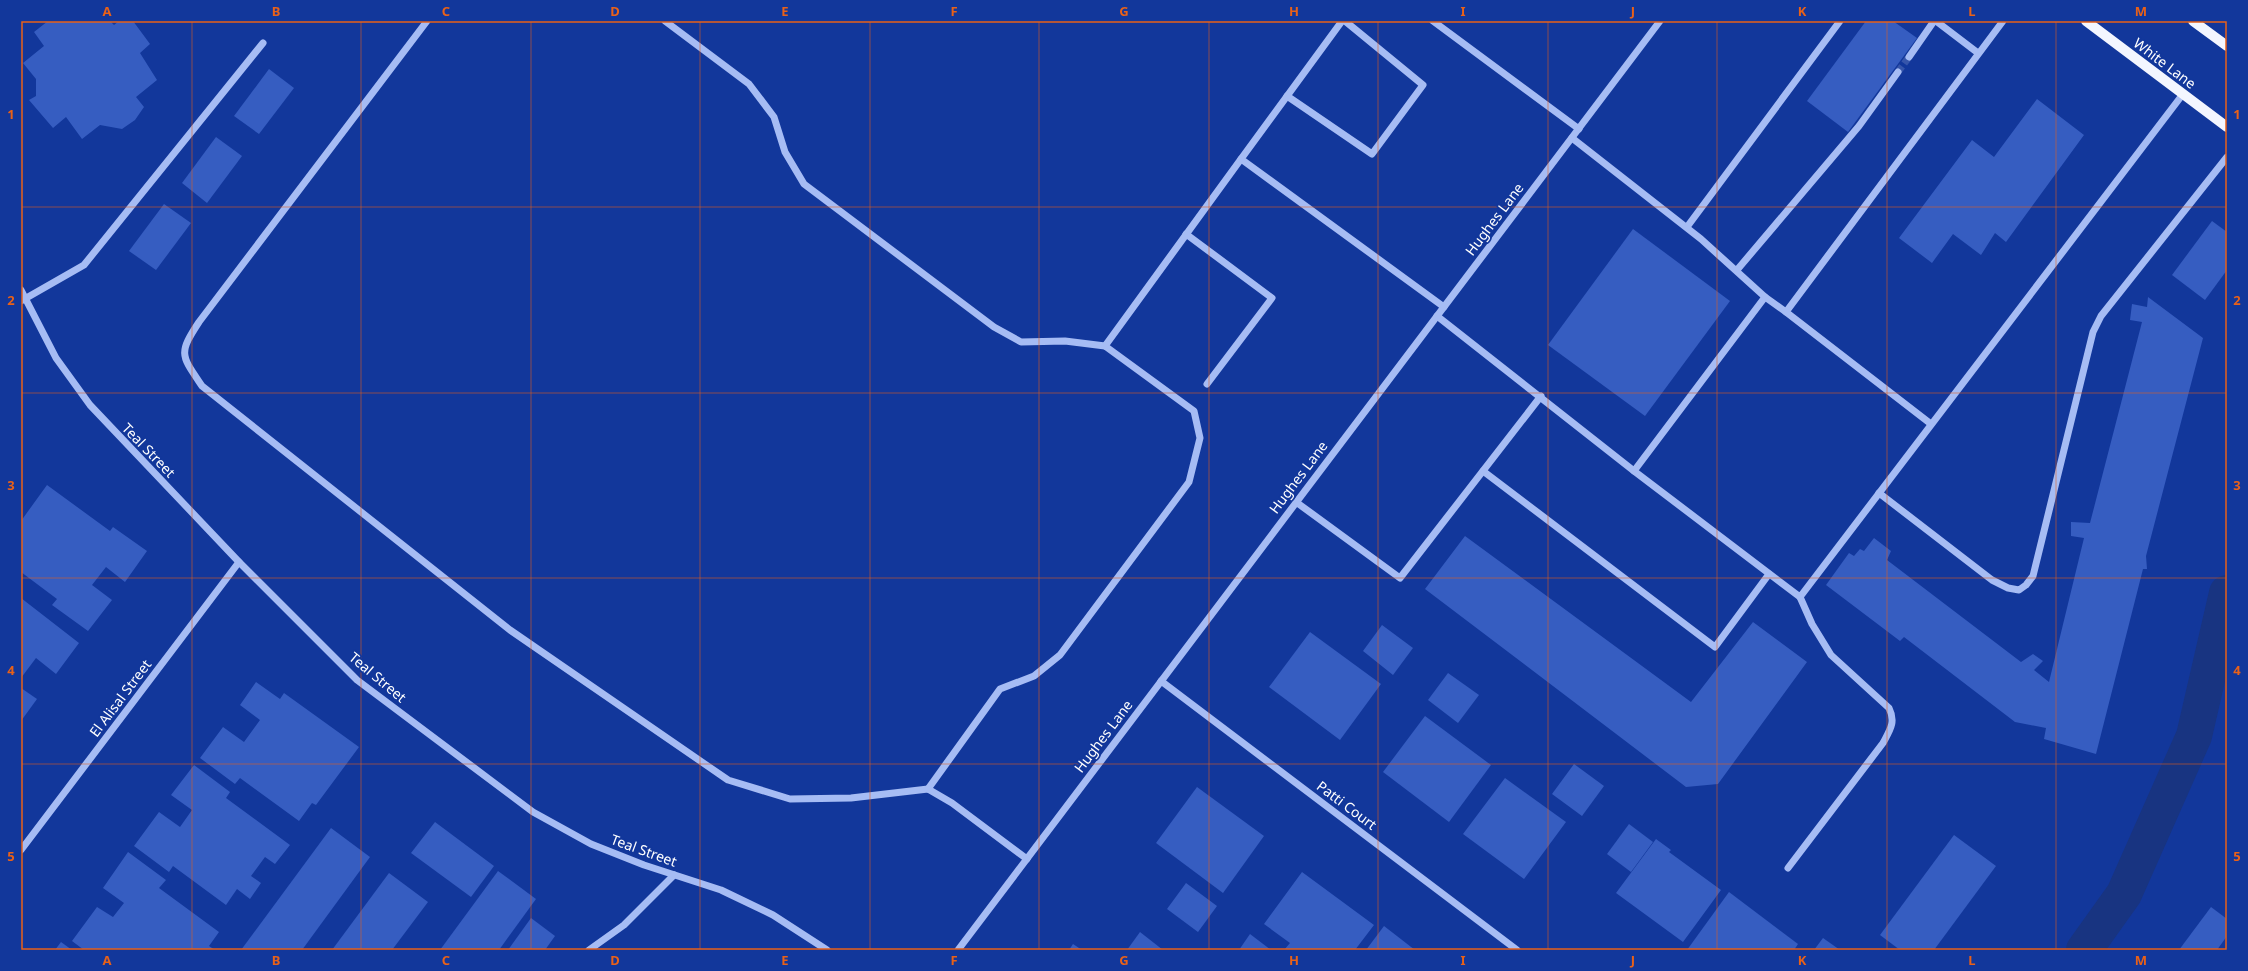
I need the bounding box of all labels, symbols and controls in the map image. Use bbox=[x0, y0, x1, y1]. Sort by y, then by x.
text: A bbox=[103, 2, 112, 20]
text: B bbox=[272, 2, 280, 20]
text: C bbox=[442, 2, 450, 20]
text: D bbox=[610, 2, 620, 20]
text: E bbox=[781, 2, 789, 20]
text: F bbox=[950, 2, 958, 20]
text: G bbox=[1119, 2, 1129, 20]
text: H bbox=[1289, 2, 1299, 20]
text: I bbox=[1460, 2, 1466, 20]
text: J bbox=[1630, 2, 1635, 20]
text: K bbox=[1798, 2, 1807, 20]
text: L bbox=[1968, 2, 1976, 20]
text: M bbox=[2135, 2, 2147, 20]
street label: White Lane bbox=[2130, 33, 2200, 93]
text: 1 bbox=[7, 105, 15, 123]
text: 1 bbox=[2233, 105, 2241, 123]
street label: Hughes Lane bbox=[1460, 179, 1528, 259]
text: 2 bbox=[7, 291, 15, 309]
text: 2 bbox=[2233, 291, 2241, 309]
street label: Teal Street bbox=[118, 419, 180, 481]
street label: Hughes Lane bbox=[1264, 437, 1332, 517]
text: 3 bbox=[7, 476, 15, 494]
text: 3 bbox=[2233, 476, 2241, 494]
street label: Teal Street bbox=[346, 648, 410, 706]
street label: El Alisal Street bbox=[85, 656, 155, 740]
text: 4 bbox=[7, 661, 15, 679]
text: 4 bbox=[2233, 661, 2241, 679]
street label: Hughes Lane bbox=[1069, 696, 1137, 776]
street label: Patti Court bbox=[1313, 776, 1381, 834]
street label: Teal Street bbox=[608, 829, 680, 871]
text: 5 bbox=[7, 847, 15, 865]
text: 5 bbox=[2233, 847, 2241, 865]
text: A bbox=[103, 951, 112, 969]
text: B bbox=[272, 951, 280, 969]
text: C bbox=[442, 951, 450, 969]
text: D bbox=[610, 951, 620, 969]
text: E bbox=[781, 951, 789, 969]
text: F bbox=[950, 951, 958, 969]
text: G bbox=[1119, 951, 1129, 969]
text: H bbox=[1289, 951, 1299, 969]
text: I bbox=[1460, 951, 1466, 969]
text: J bbox=[1630, 951, 1635, 969]
text: K bbox=[1798, 951, 1807, 969]
text: L bbox=[1968, 951, 1976, 969]
text: M bbox=[2135, 951, 2147, 969]

